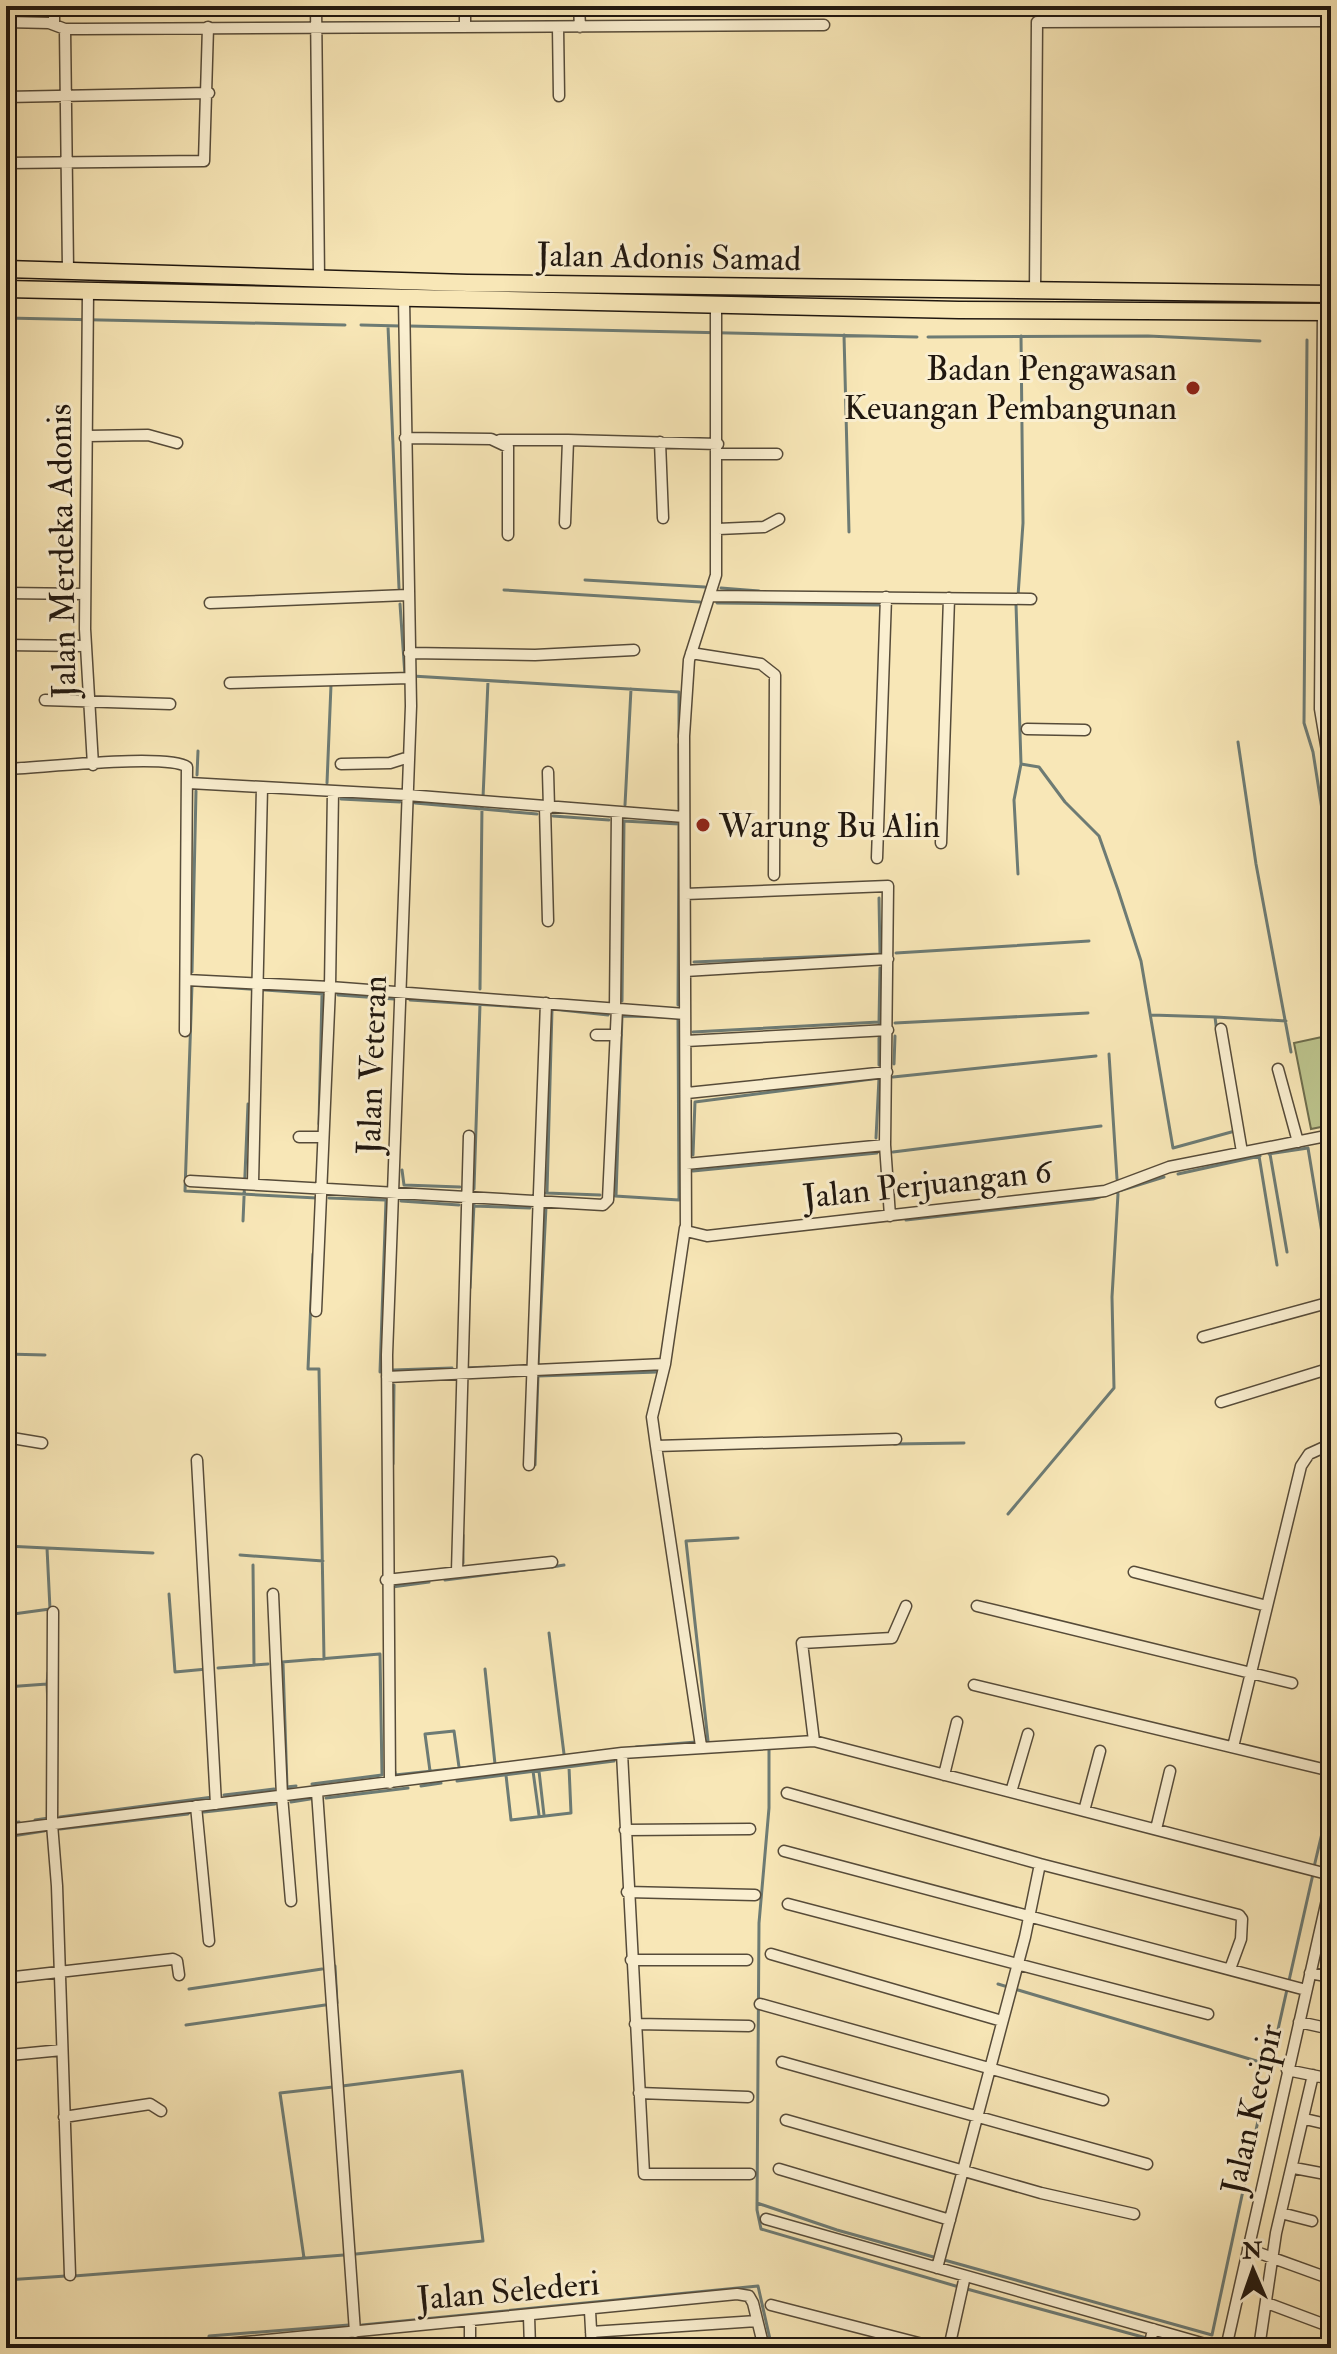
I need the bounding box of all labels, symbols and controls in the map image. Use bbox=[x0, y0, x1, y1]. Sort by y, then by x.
street label: Jalan Adonis Samad bbox=[535, 234, 802, 281]
place label: Badan Pengawasan Keuangan Pembangunan bbox=[844, 348, 1177, 430]
marker: Badan Pengawasan Keuangan Pembangunan bbox=[1184, 379, 1202, 397]
street label: Jalan Merdeka Adonis bbox=[38, 403, 87, 700]
place label: Warung Bu Alin bbox=[718, 805, 940, 848]
marker: Warung Bu Alin bbox=[694, 816, 712, 834]
street label: Jalan Veteran bbox=[348, 975, 397, 1156]
street label: Jalan Perjuangan 6 bbox=[800, 1150, 1055, 1219]
street label: Jalan Kecipir bbox=[1212, 2020, 1293, 2200]
north arrow bbox=[1213, 2230, 1293, 2310]
text: N bbox=[1241, 2237, 1263, 2265]
street label: Jalan Selederi bbox=[414, 2262, 601, 2321]

